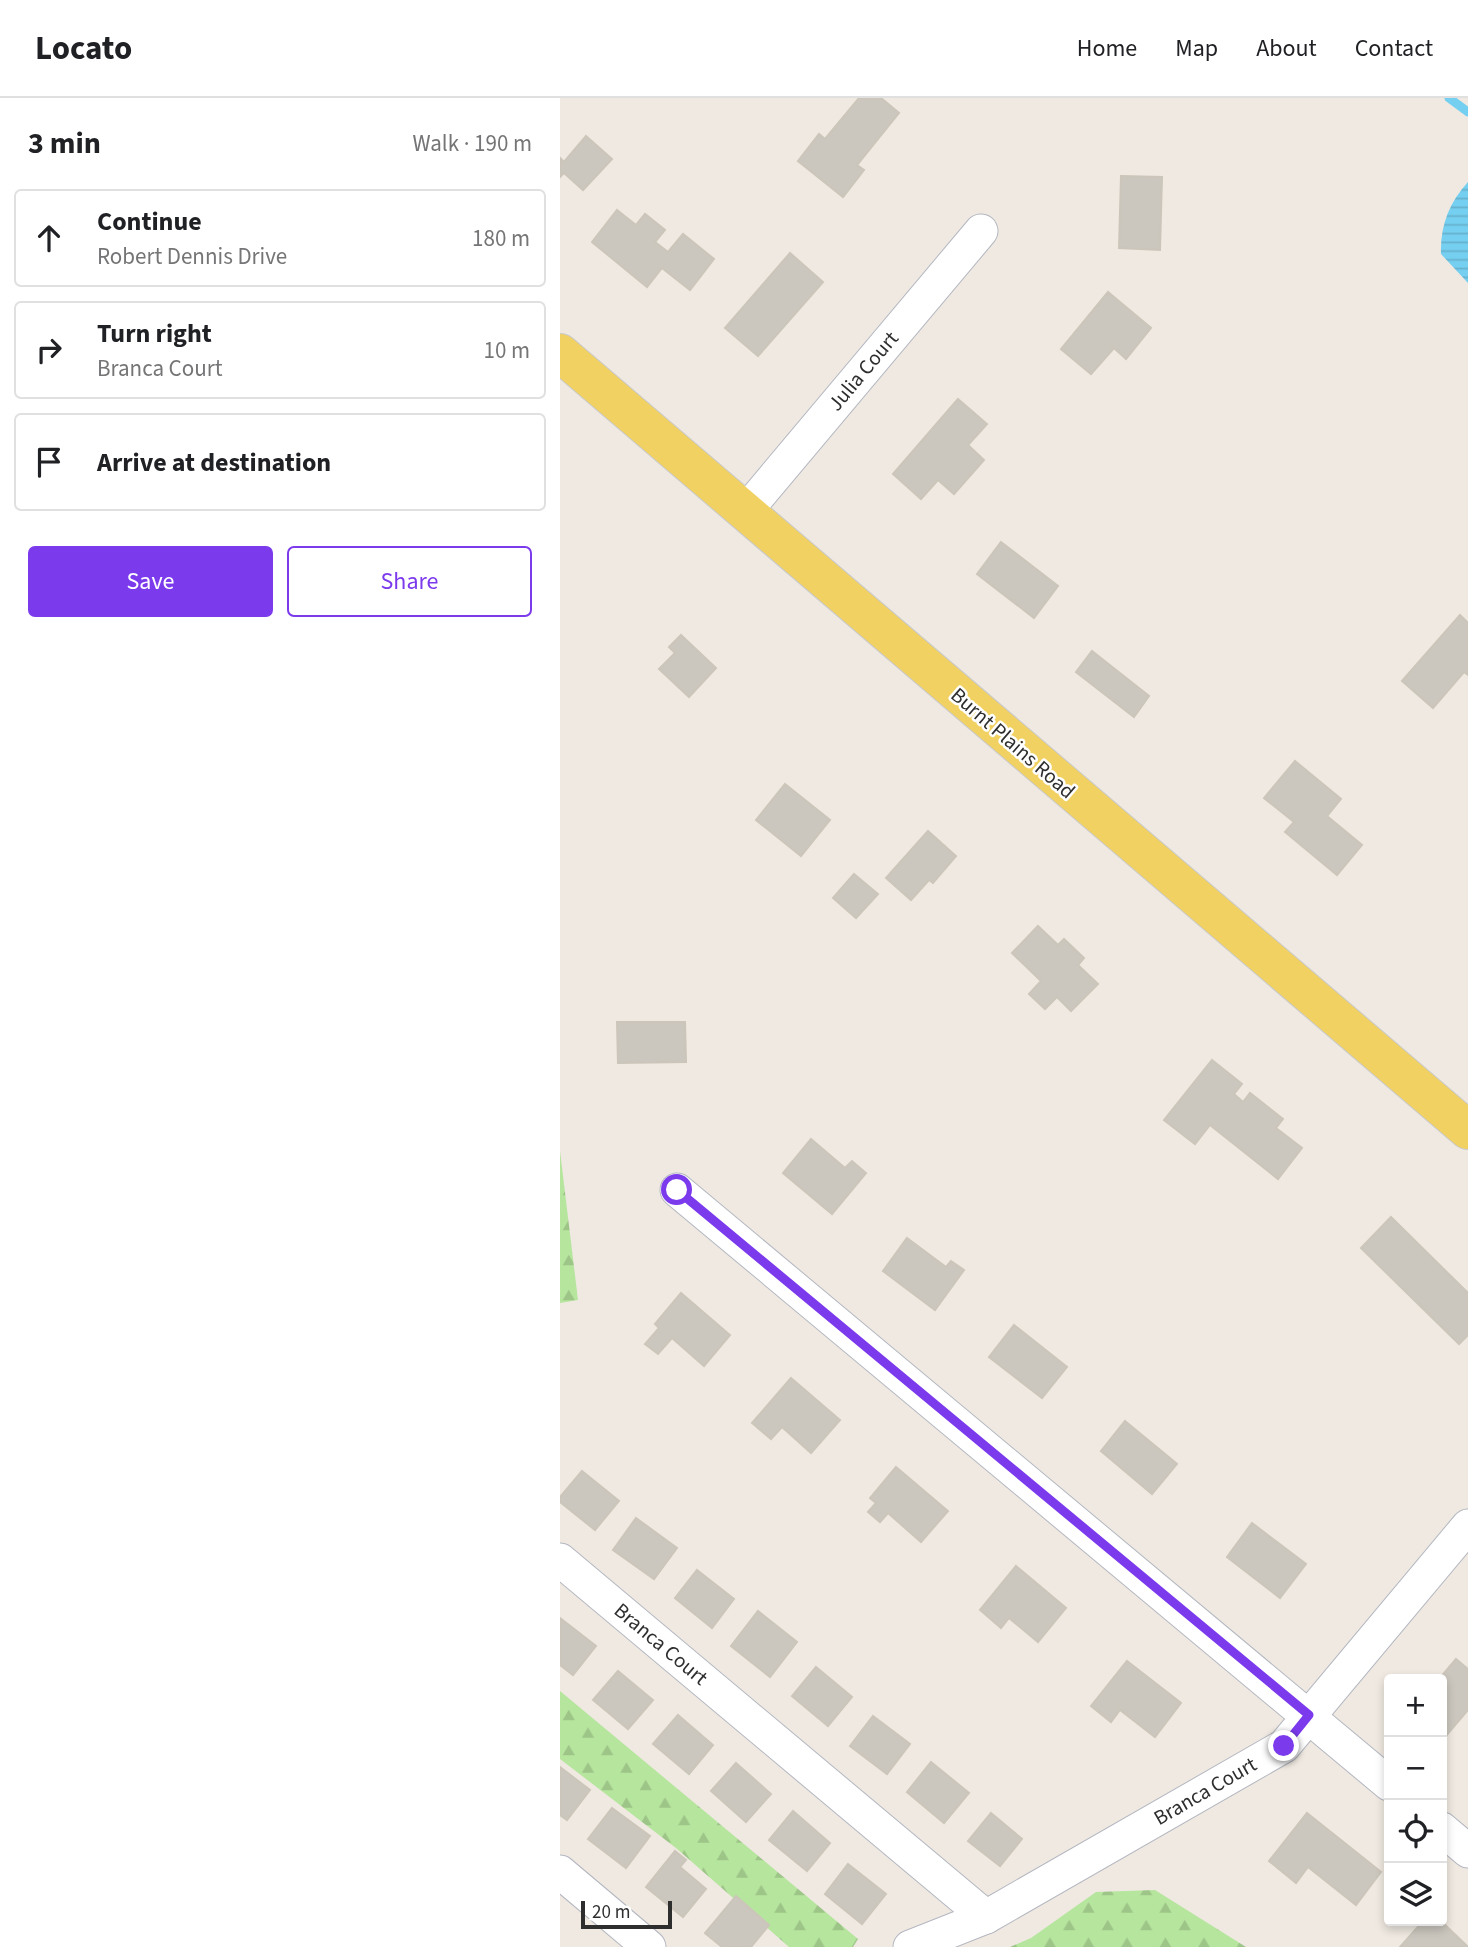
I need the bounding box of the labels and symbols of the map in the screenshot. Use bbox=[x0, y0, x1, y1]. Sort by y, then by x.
street label: Julia Court bbox=[821, 325, 905, 417]
street label: Burnt Plains Road bbox=[944, 680, 1082, 806]
route start bbox=[661, 1174, 692, 1205]
street label: Branca Court bbox=[607, 1596, 715, 1692]
route end bbox=[1268, 1730, 1299, 1761]
street label: Branca Court bbox=[1148, 1749, 1262, 1833]
scale bar bbox=[581, 1898, 672, 1930]

